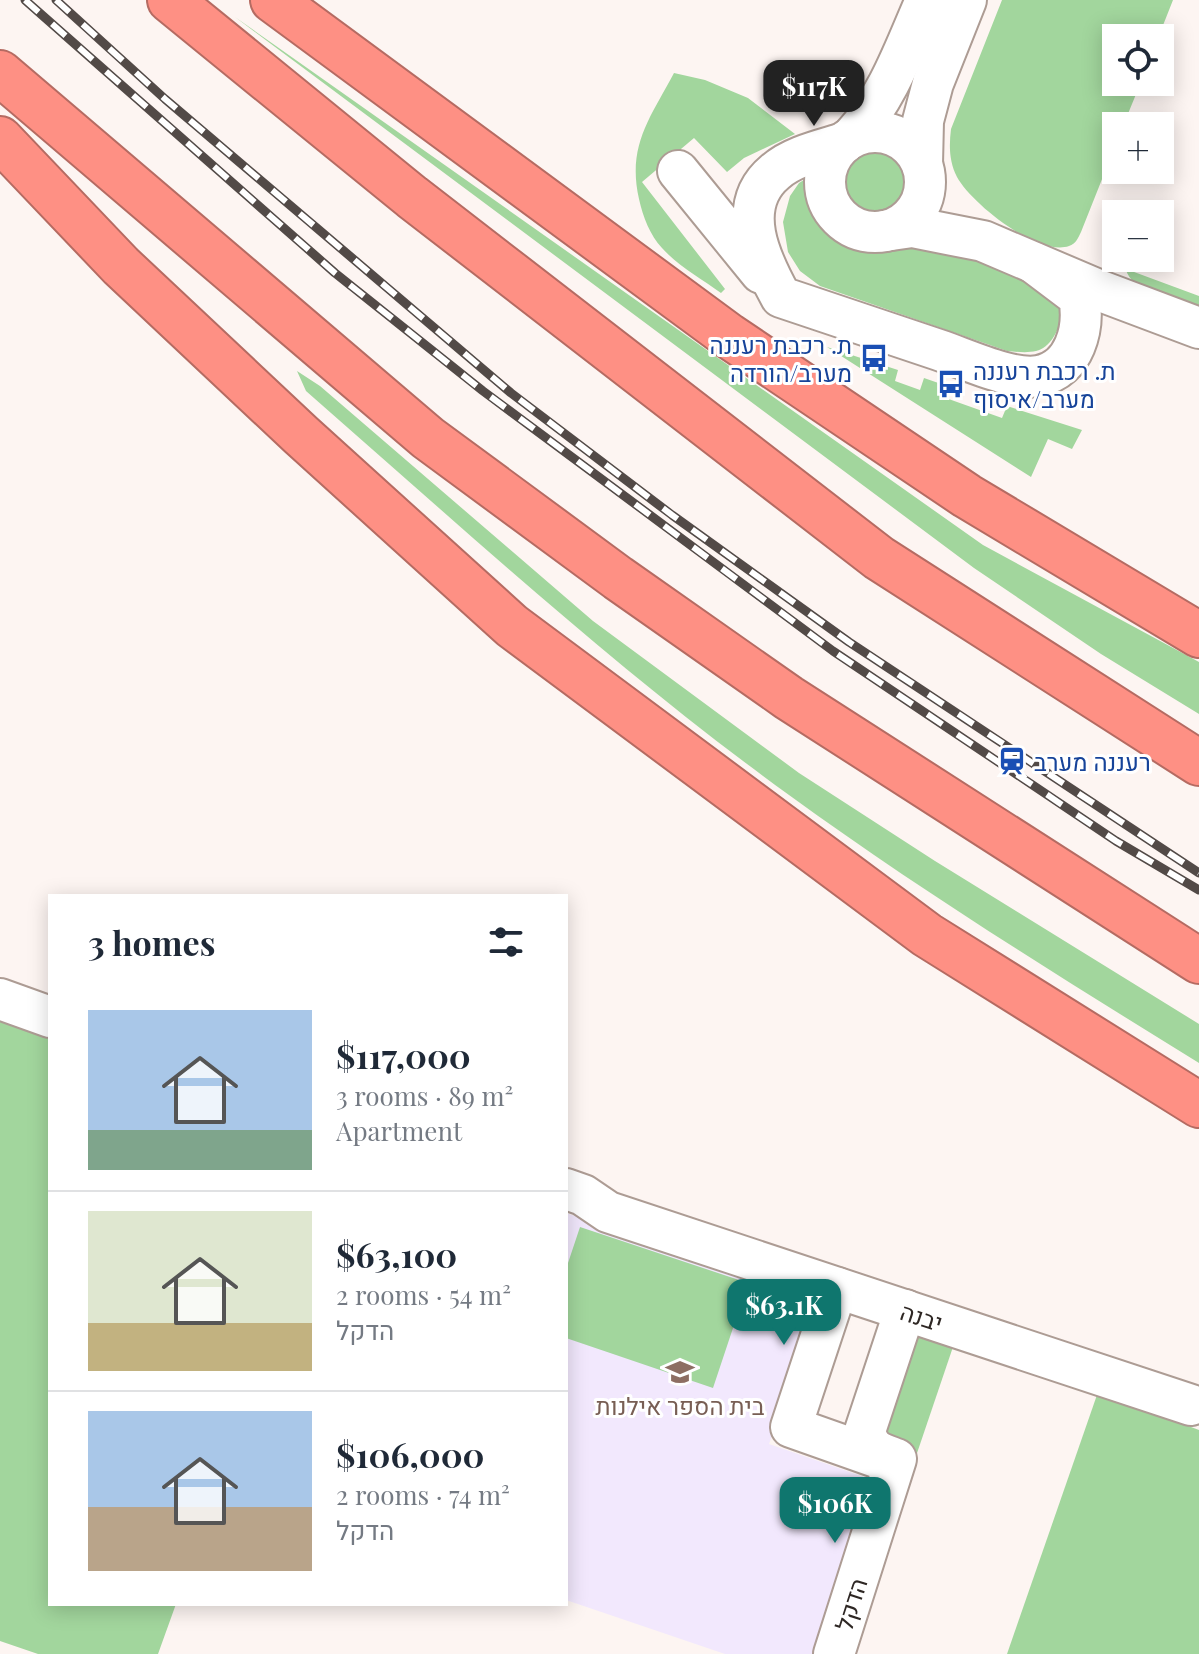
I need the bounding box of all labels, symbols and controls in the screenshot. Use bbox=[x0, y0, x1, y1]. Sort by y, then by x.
map controls bbox=[1102, 24, 1174, 272]
button: locate bbox=[1102, 24, 1174, 96]
pin: $117K bbox=[758, 60, 870, 128]
text: $117K bbox=[781, 68, 847, 103]
button: + bbox=[1102, 112, 1174, 184]
button: − bbox=[1102, 200, 1174, 272]
place label: ת. רכבת רעננה מערב/הורדה bbox=[710, 328, 852, 388]
bus stop icon: ת. רכבת רעננה מערב/הורדה bbox=[859, 343, 889, 373]
place label: ת. רכבת רעננה מערב/איסוף bbox=[973, 354, 1115, 414]
bus stop icon: ת. רכבת רעננה מערב/איסוף bbox=[936, 369, 966, 399]
place label: רעננה מערב bbox=[1034, 745, 1151, 777]
station icon: רעננה מערב bbox=[997, 746, 1027, 776]
text: 3 homes bbox=[88, 919, 215, 965]
icon: filters bbox=[484, 920, 528, 964]
text: $117,000 bbox=[336, 1032, 471, 1078]
icon: home bbox=[152, 1042, 248, 1138]
text: 3 rooms · 89 m² bbox=[336, 1078, 513, 1113]
text: Apartment bbox=[336, 1113, 462, 1148]
text: $63,100 bbox=[336, 1231, 457, 1277]
icon: home bbox=[152, 1243, 248, 1339]
text: 2 rooms · 54 m² bbox=[336, 1277, 511, 1312]
pin: $63.1K bbox=[719, 1279, 849, 1347]
text: $63.1K bbox=[745, 1287, 823, 1322]
street label: יבנה bbox=[897, 1294, 947, 1338]
text: הדקל bbox=[336, 1312, 394, 1347]
school or university icon: בית הספר אילנות bbox=[665, 1357, 695, 1387]
place label: בית הספר אילנות bbox=[596, 1389, 765, 1421]
text: $106,000 bbox=[336, 1431, 485, 1477]
icon: home bbox=[152, 1443, 248, 1539]
text: 2 rooms · 74 m² bbox=[336, 1477, 510, 1512]
pin: $106K bbox=[779, 1477, 891, 1545]
text: $106K bbox=[798, 1485, 872, 1520]
text: הדקל bbox=[336, 1512, 394, 1547]
street label: הדקל bbox=[826, 1573, 874, 1635]

